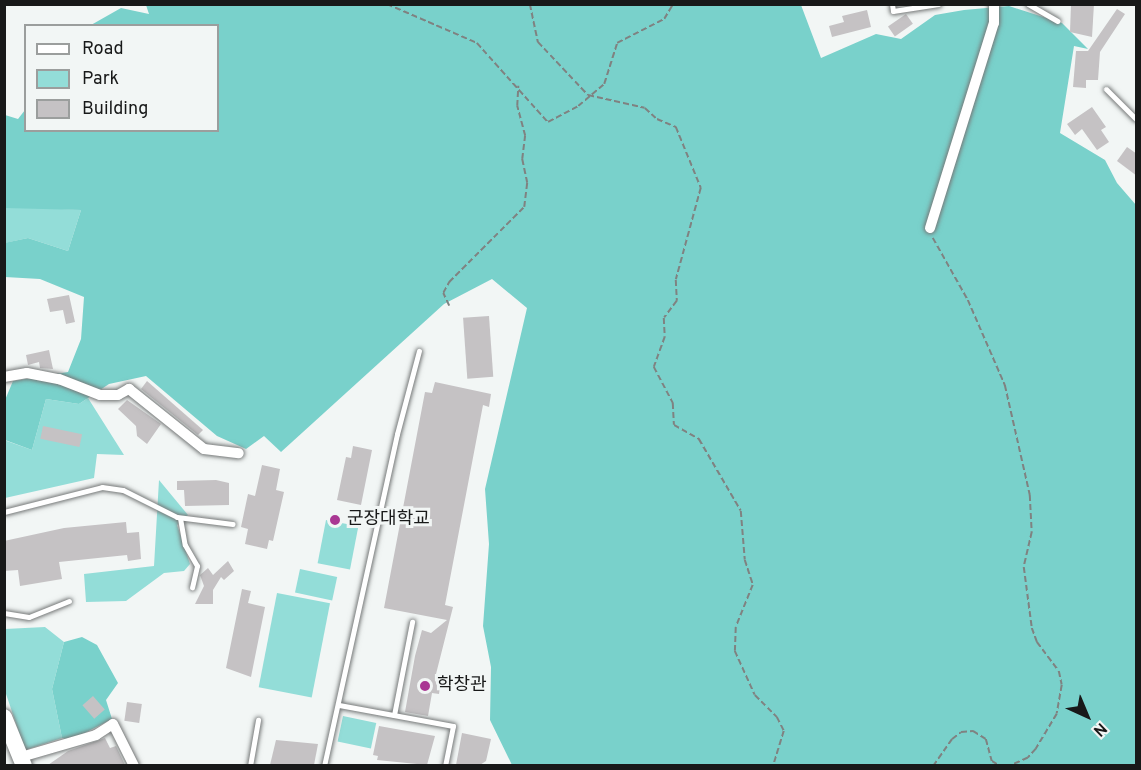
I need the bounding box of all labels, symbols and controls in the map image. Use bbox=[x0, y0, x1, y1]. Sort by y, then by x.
legend bbox=[24, 24, 219, 132]
text: Road bbox=[82, 38, 124, 61]
text: Park bbox=[82, 68, 119, 91]
text: Building bbox=[82, 98, 148, 121]
place label: 군장대학교 bbox=[347, 509, 430, 531]
marker: 군장대학교 bbox=[328, 513, 342, 527]
place label: 학창관 bbox=[437, 675, 487, 697]
marker: 학창관 bbox=[418, 679, 432, 693]
north arrow bbox=[1057, 686, 1117, 746]
text: N bbox=[1088, 718, 1111, 740]

